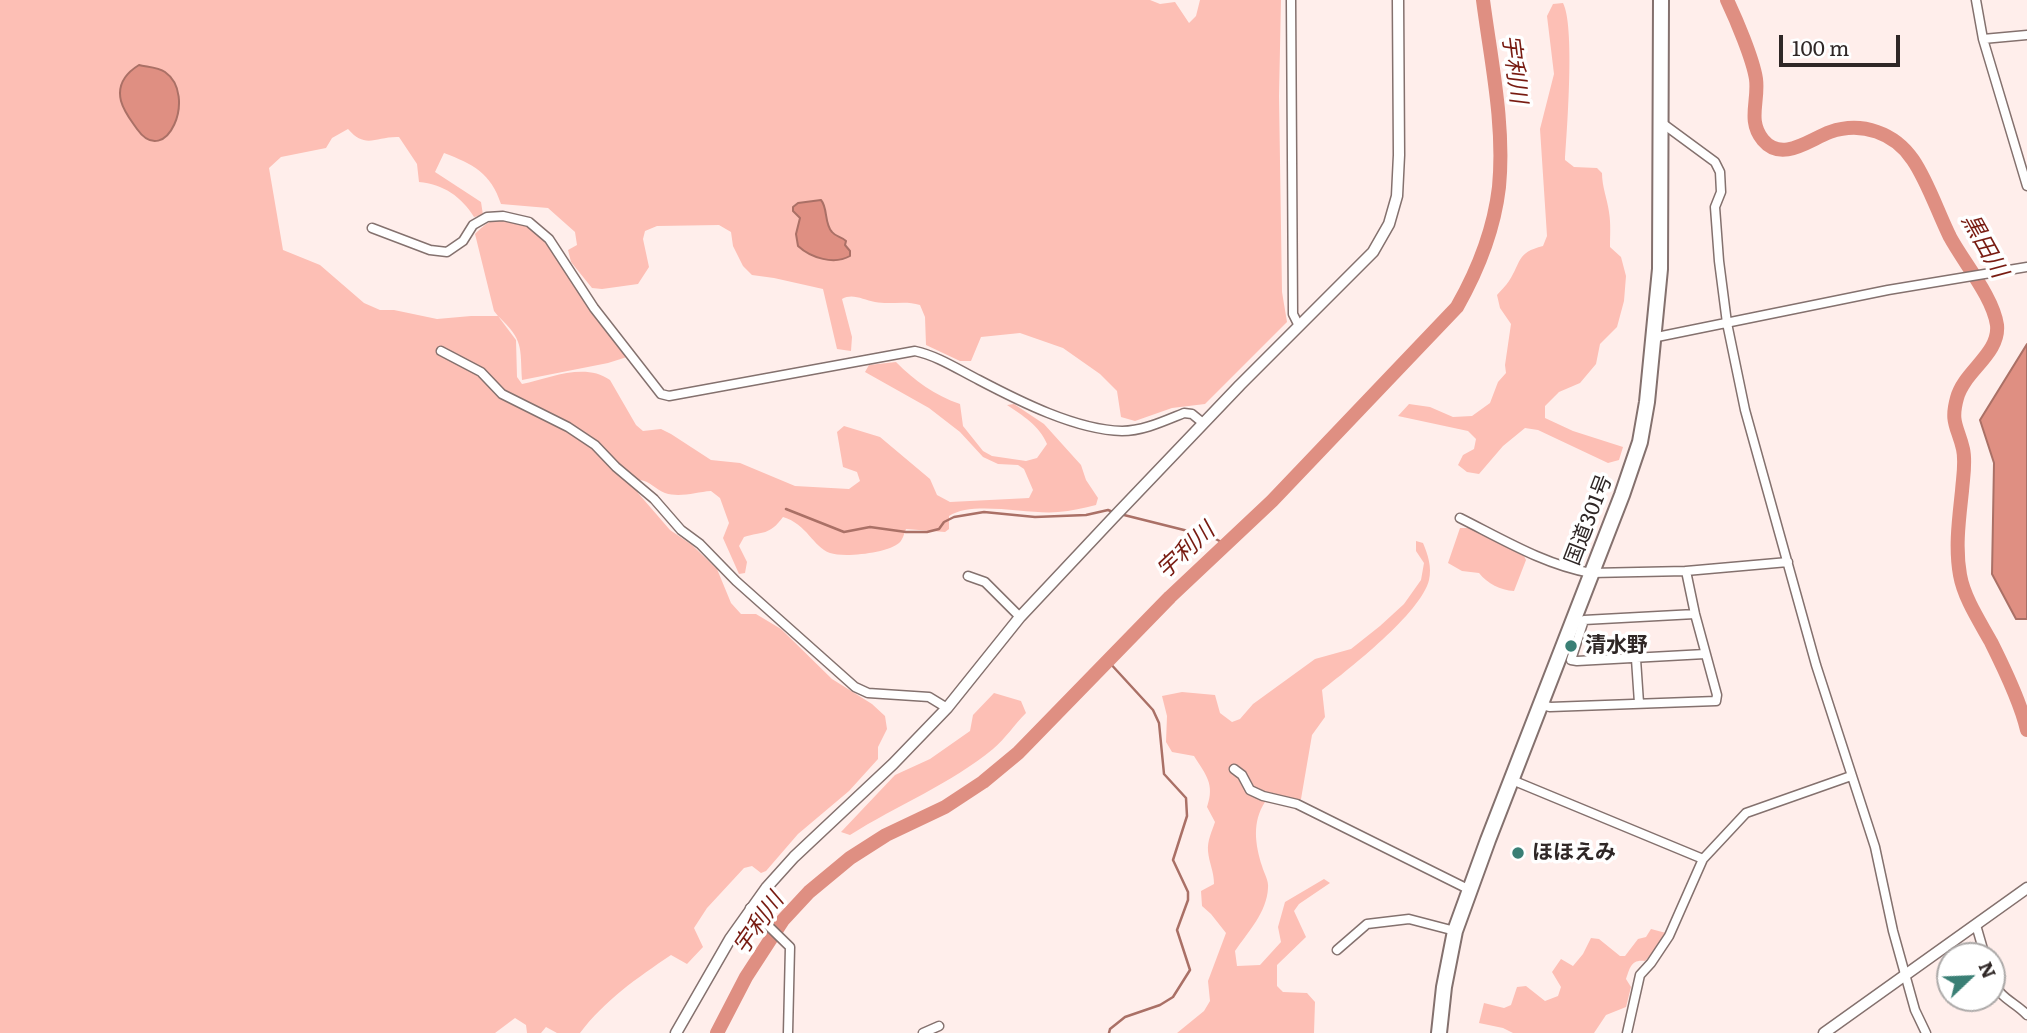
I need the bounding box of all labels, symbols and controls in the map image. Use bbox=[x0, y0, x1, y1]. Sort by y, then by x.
scale bar bbox=[1782, 21, 1903, 65]
text: 100 m bbox=[1792, 31, 1849, 62]
water label: 宇利川 bbox=[1496, 33, 1532, 105]
water label: 黒田川 bbox=[1955, 209, 2013, 283]
street label: 国道301号 bbox=[1560, 471, 1618, 569]
water label: 宇利川 bbox=[1151, 517, 1221, 585]
place label: 清水野 bbox=[1585, 633, 1648, 659]
marker: 清水野 bbox=[1563, 638, 1579, 654]
place label: ほほえみ bbox=[1532, 840, 1616, 866]
marker: ほほえみ bbox=[1510, 845, 1526, 861]
water label: 宇利川 bbox=[728, 888, 790, 960]
north arrow bbox=[1936, 942, 2006, 1012]
text: N bbox=[1972, 957, 2004, 982]

